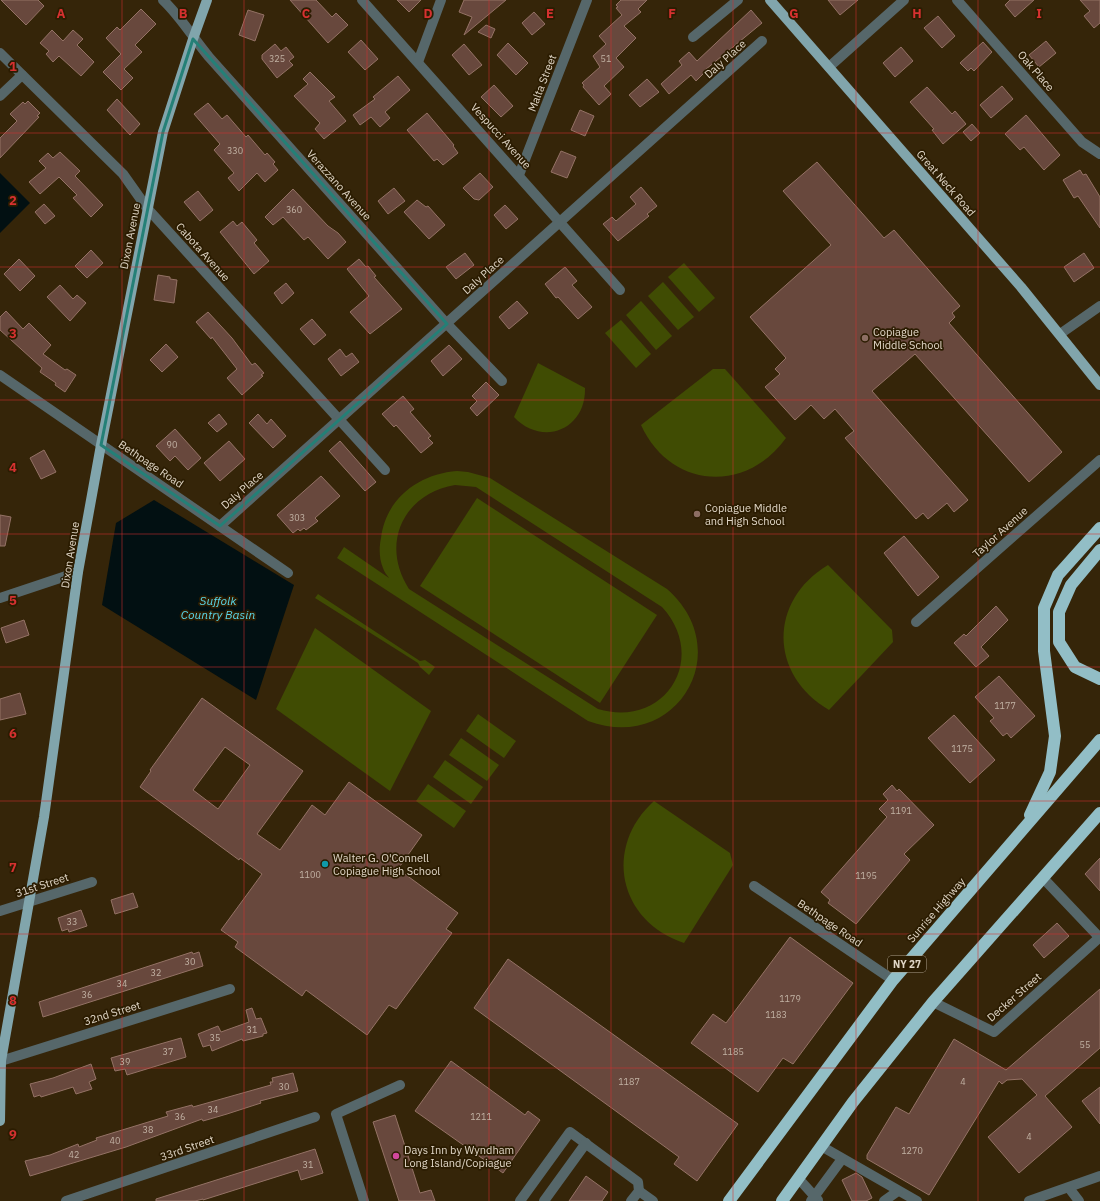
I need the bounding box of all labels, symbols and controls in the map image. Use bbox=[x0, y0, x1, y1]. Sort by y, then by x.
text: A bbox=[57, 5, 66, 22]
text: B bbox=[179, 5, 188, 22]
text: C bbox=[302, 5, 311, 22]
text: D bbox=[423, 5, 433, 22]
text: E bbox=[546, 5, 554, 22]
text: F bbox=[668, 5, 676, 22]
text: G bbox=[789, 5, 799, 22]
text: H bbox=[912, 5, 922, 22]
text: I bbox=[1036, 5, 1042, 22]
street label: Daly Place bbox=[701, 37, 749, 81]
street label: Oak Place bbox=[1015, 48, 1057, 94]
street label: Malta Street bbox=[525, 52, 559, 114]
house number: 325 bbox=[269, 53, 285, 64]
house number: 51 bbox=[601, 53, 611, 64]
text: 1 bbox=[9, 58, 17, 75]
street label: Vespucci Avenue bbox=[468, 100, 534, 172]
house number: 330 bbox=[227, 145, 243, 156]
street label: Verazzano Avenue bbox=[304, 147, 374, 223]
street label: Great Neck Road bbox=[913, 147, 979, 219]
text: 2 bbox=[9, 192, 17, 209]
street label: Dixon Avenue bbox=[117, 202, 143, 270]
house number: 360 bbox=[286, 204, 302, 215]
street label: Cabota Avenue bbox=[173, 220, 233, 284]
street label: Daly Place bbox=[459, 253, 507, 297]
text: 3 bbox=[9, 325, 17, 342]
place label: Copiague Middle School bbox=[873, 325, 943, 352]
marker: Copiague Middle School bbox=[860, 333, 870, 343]
street label: Bethpage Road bbox=[116, 437, 186, 491]
house number: 90 bbox=[167, 439, 177, 450]
text: 4 bbox=[9, 459, 17, 476]
street label: Daly Place bbox=[218, 468, 266, 512]
place label: Copiague Middle and High School bbox=[705, 501, 787, 528]
street label: Taylor Avenue bbox=[970, 504, 1030, 560]
marker: Copiague Middle and High School bbox=[692, 509, 702, 519]
house number: 303 bbox=[289, 512, 305, 523]
street label: Dixon Avenue bbox=[58, 521, 82, 589]
text: 5 bbox=[9, 592, 17, 609]
water label: Suffolk Country Basin bbox=[181, 593, 255, 622]
house number: 1177 bbox=[994, 700, 1016, 711]
text: 6 bbox=[9, 725, 17, 742]
house number: 1175 bbox=[951, 743, 973, 754]
house number: 1191 bbox=[890, 805, 912, 816]
place label: Walter G. O'Connell Copiague High School bbox=[333, 851, 440, 878]
text: 7 bbox=[9, 859, 17, 876]
marker: Walter G. O'Connell Copiague High School bbox=[320, 859, 330, 869]
house number: 1100 bbox=[299, 869, 321, 880]
street label: 31st Street bbox=[14, 870, 70, 900]
house number: 1195 bbox=[855, 870, 877, 881]
street label: Sunrise Highway bbox=[904, 874, 968, 945]
street label: Bethpage Road bbox=[795, 896, 865, 950]
house number: 33 bbox=[67, 916, 77, 927]
house number: 30 bbox=[185, 956, 195, 967]
road number: NY 27 bbox=[888, 956, 926, 972]
house number: 32 bbox=[151, 967, 161, 978]
street label: Decker Street bbox=[984, 970, 1044, 1024]
house number: 34 bbox=[117, 978, 127, 989]
house number: 36 bbox=[82, 989, 92, 1000]
text: 8 bbox=[9, 992, 17, 1009]
house number: 1179 bbox=[779, 993, 801, 1004]
street label: 32nd Street bbox=[82, 998, 142, 1028]
house number: 1183 bbox=[765, 1009, 787, 1020]
house number: 31 bbox=[247, 1024, 257, 1035]
house number: 35 bbox=[210, 1032, 220, 1043]
house number: 55 bbox=[1080, 1039, 1090, 1050]
house number: 37 bbox=[163, 1046, 173, 1057]
house number: 1185 bbox=[722, 1046, 744, 1057]
house number: 39 bbox=[120, 1056, 130, 1067]
house number: 1187 bbox=[618, 1076, 640, 1087]
house number: 4 bbox=[960, 1076, 966, 1087]
house number: 30 bbox=[279, 1081, 289, 1092]
house number: 34 bbox=[208, 1104, 218, 1115]
house number: 36 bbox=[175, 1111, 185, 1122]
house number: 1211 bbox=[470, 1111, 492, 1122]
house number: 38 bbox=[143, 1124, 153, 1135]
text: 9 bbox=[9, 1126, 17, 1143]
house number: 4 bbox=[1026, 1131, 1032, 1142]
street label: 33rd Street bbox=[158, 1132, 216, 1164]
house number: 40 bbox=[110, 1135, 120, 1146]
place label: Days Inn by Wyndham Long Island/Copiague bbox=[404, 1143, 514, 1170]
house number: 1270 bbox=[901, 1145, 923, 1156]
house number: 42 bbox=[69, 1149, 79, 1160]
marker: Days Inn by Wyndham Long Island/Copiague bbox=[391, 1151, 401, 1161]
house number: 31 bbox=[303, 1159, 313, 1170]

